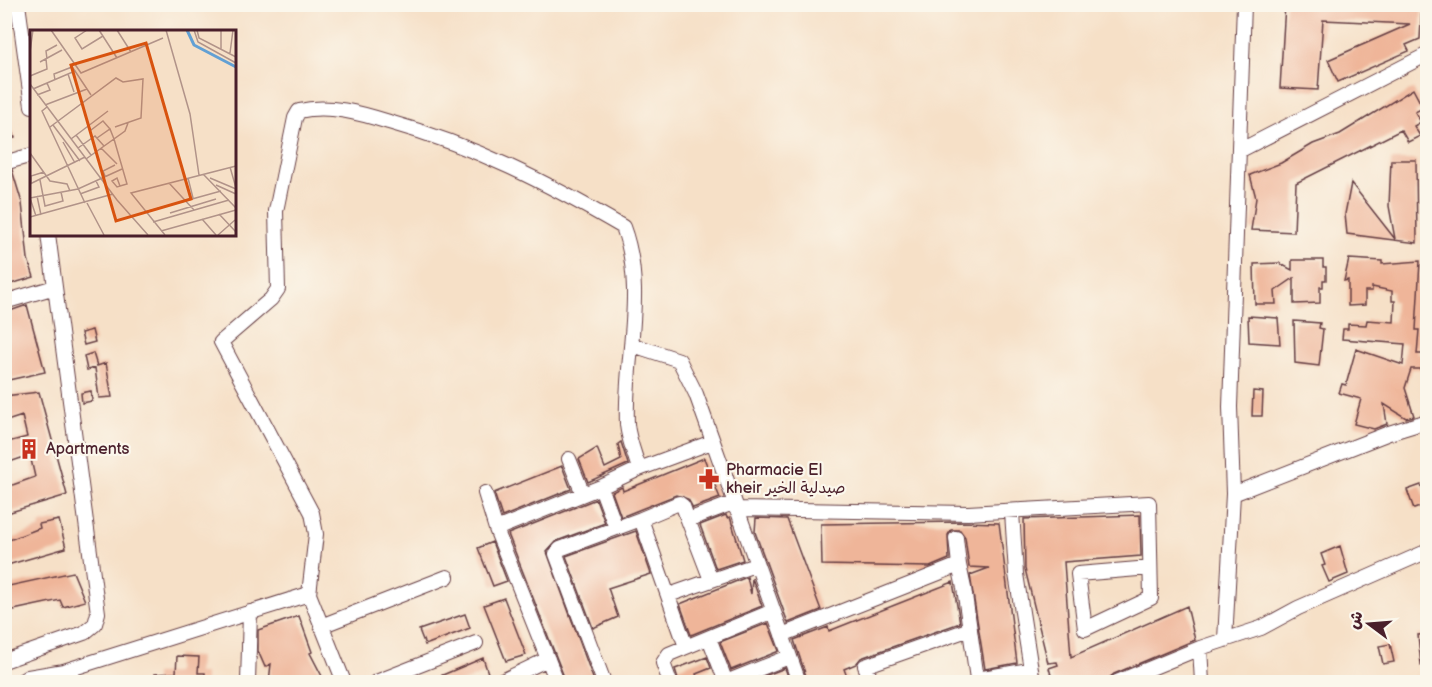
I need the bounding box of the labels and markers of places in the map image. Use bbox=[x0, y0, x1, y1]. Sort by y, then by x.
building icon: Apartments bbox=[17, 437, 41, 461]
place label: Apartments bbox=[46, 440, 129, 459]
place label: Pharmacie El kheir صيدلية الخير bbox=[726, 461, 845, 498]
pharmacy icon: Pharmacie El kheir صيدلية الخير bbox=[697, 467, 721, 491]

